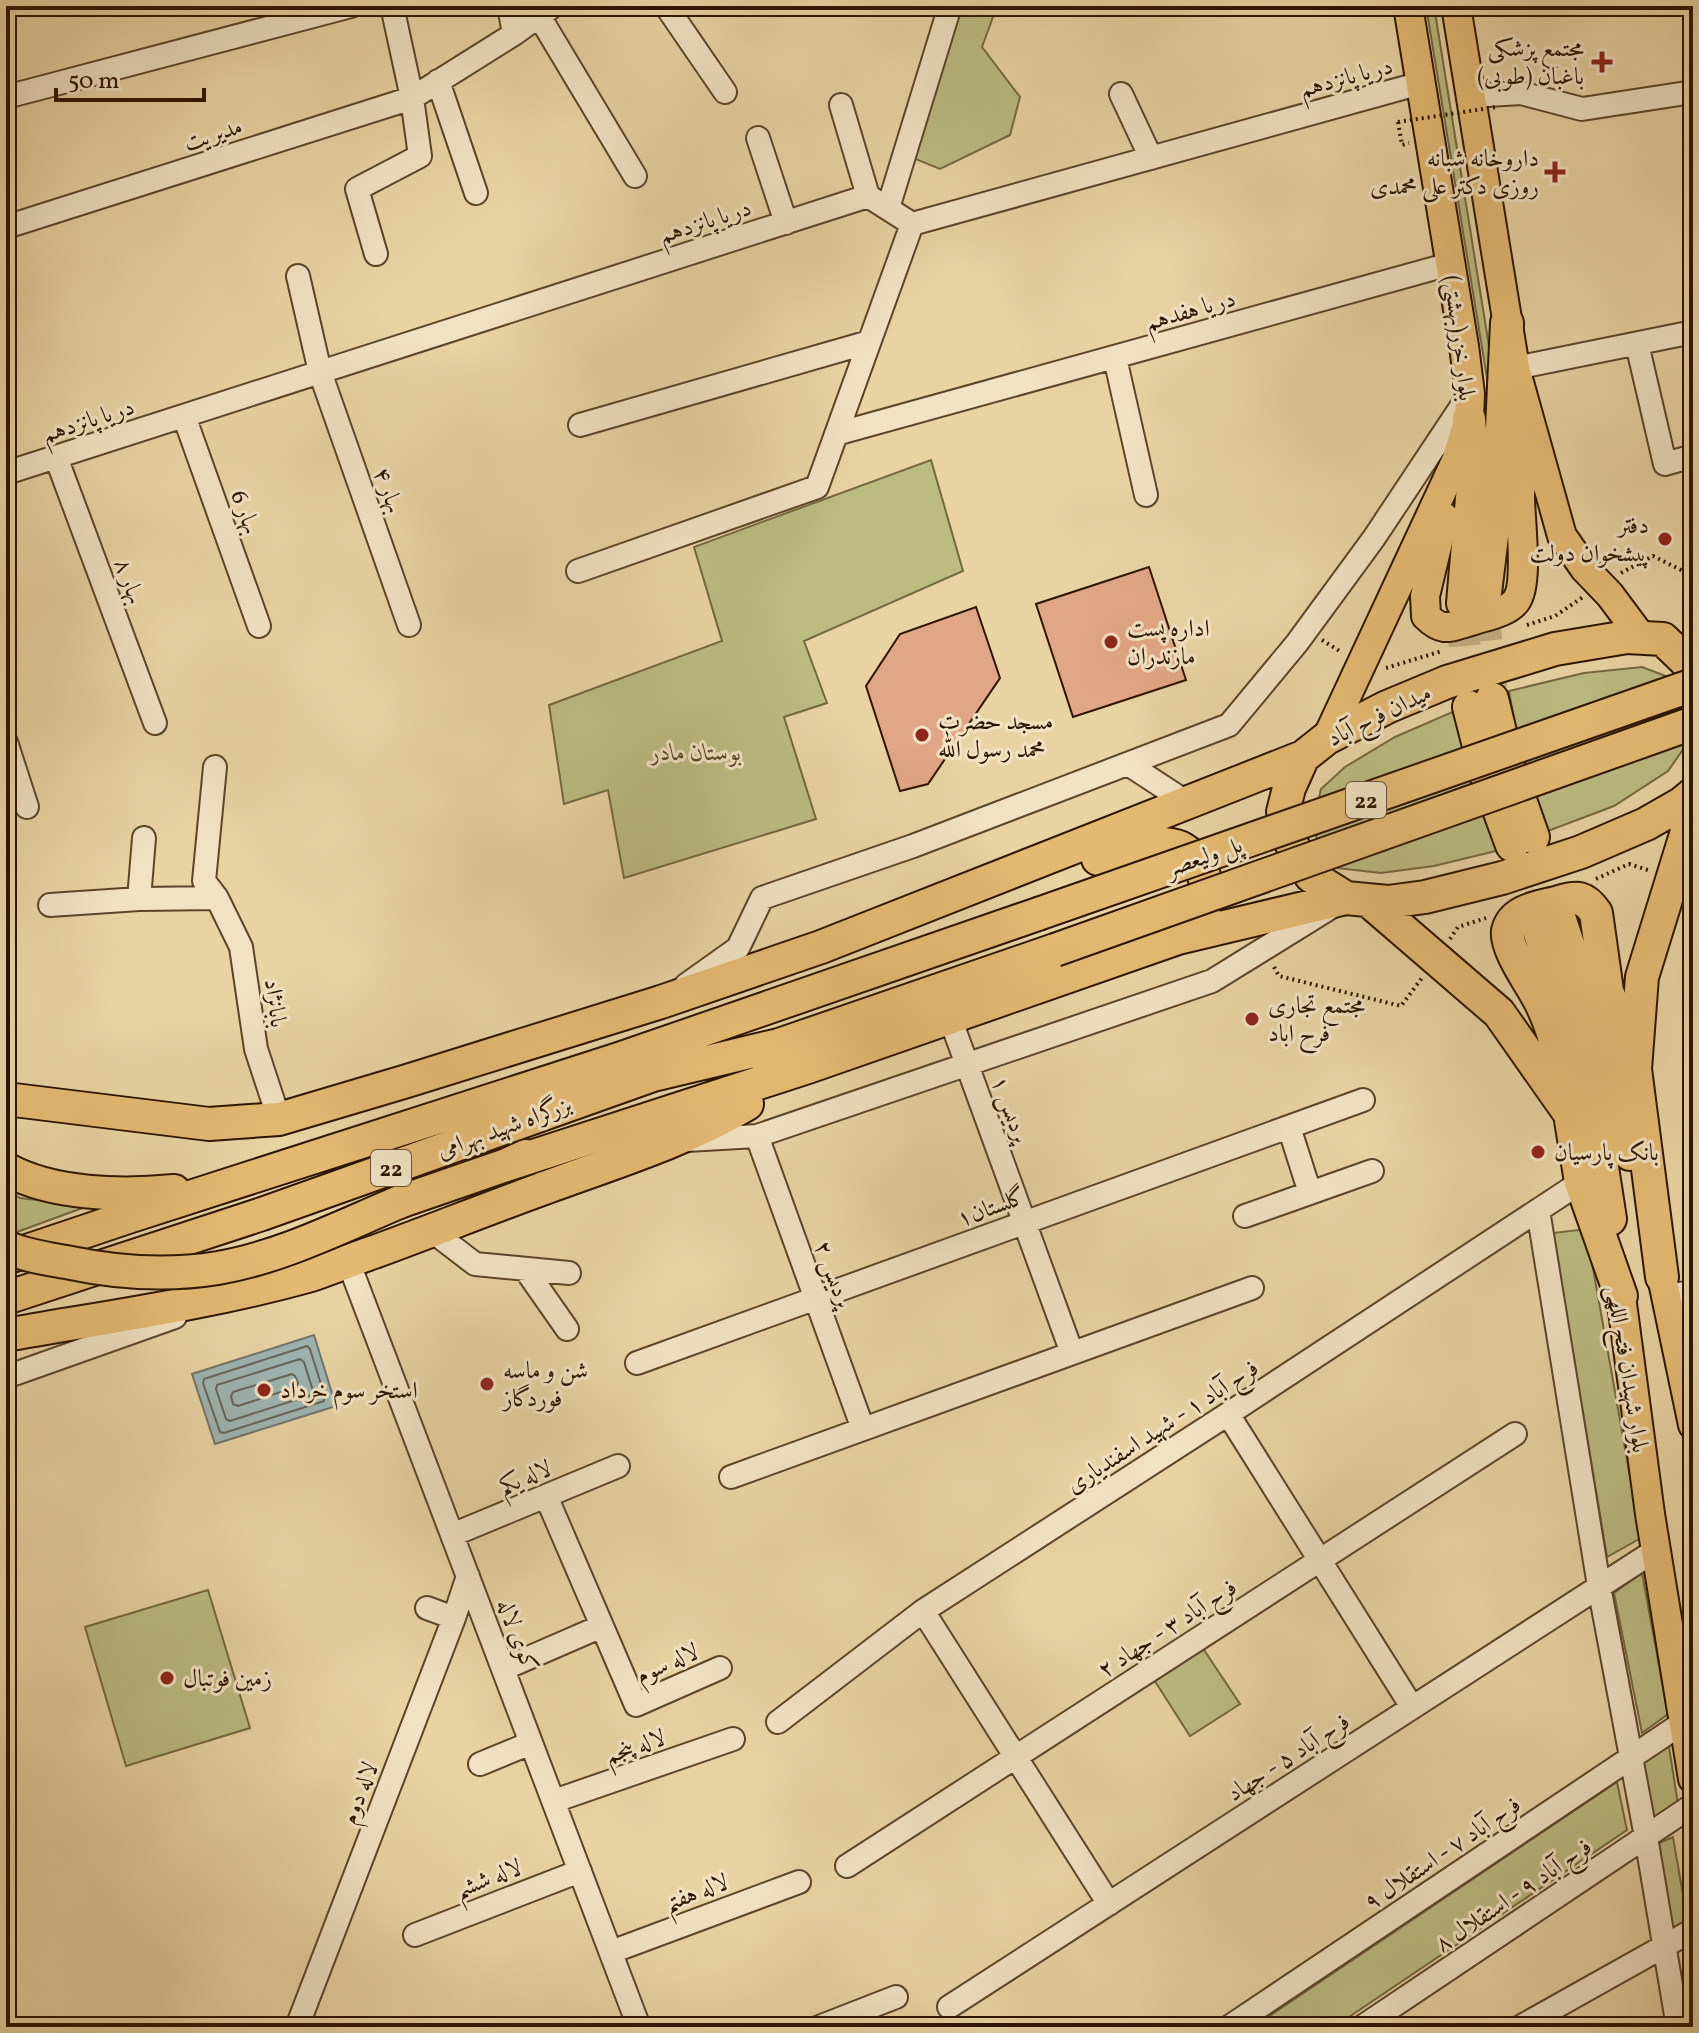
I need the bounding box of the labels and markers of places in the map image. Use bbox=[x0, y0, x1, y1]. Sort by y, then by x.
place label: مجتمع پزشکی باغبان (طوبی) bbox=[1477, 33, 1584, 95]
marker: مجتمع پزشکی باغبان (طوبی) bbox=[1591, 51, 1613, 73]
place label: داروخانه شبانه روزی دکتر علی محمدی bbox=[1370, 143, 1539, 205]
marker: داروخانه شبانه روزی دکتر علی محمدی bbox=[1546, 163, 1564, 181]
place label: دفتر پیشخوان دولت bbox=[1530, 510, 1649, 572]
marker: دفتر پیشخوان دولت bbox=[1656, 530, 1674, 548]
place label: اداره پست مازندران bbox=[1127, 613, 1210, 675]
marker: اداره پست مازندران bbox=[1102, 633, 1120, 651]
place label: مسجد حضرت محمد رسول الله bbox=[938, 706, 1053, 768]
marker: مسجد حضرت محمد رسول الله bbox=[913, 726, 931, 744]
place label: مجتمع تجاری فرح اباد bbox=[1268, 990, 1365, 1054]
marker: مجتمع تجاری فرح اباد bbox=[1243, 1010, 1261, 1028]
place label: بانک پارسیان bbox=[1554, 1137, 1659, 1171]
marker: بانک پارسیان bbox=[1529, 1143, 1547, 1161]
place label: شن و ماسه فوردگاز bbox=[501, 1355, 588, 1417]
place label: استخر سوم خرداد bbox=[280, 1375, 418, 1411]
marker: شن و ماسه فوردگاز bbox=[478, 1375, 496, 1393]
marker: استخر سوم خرداد bbox=[255, 1381, 273, 1399]
place label: زمین فوتبال bbox=[183, 1663, 272, 1697]
marker: زمین فوتبال bbox=[158, 1669, 176, 1687]

